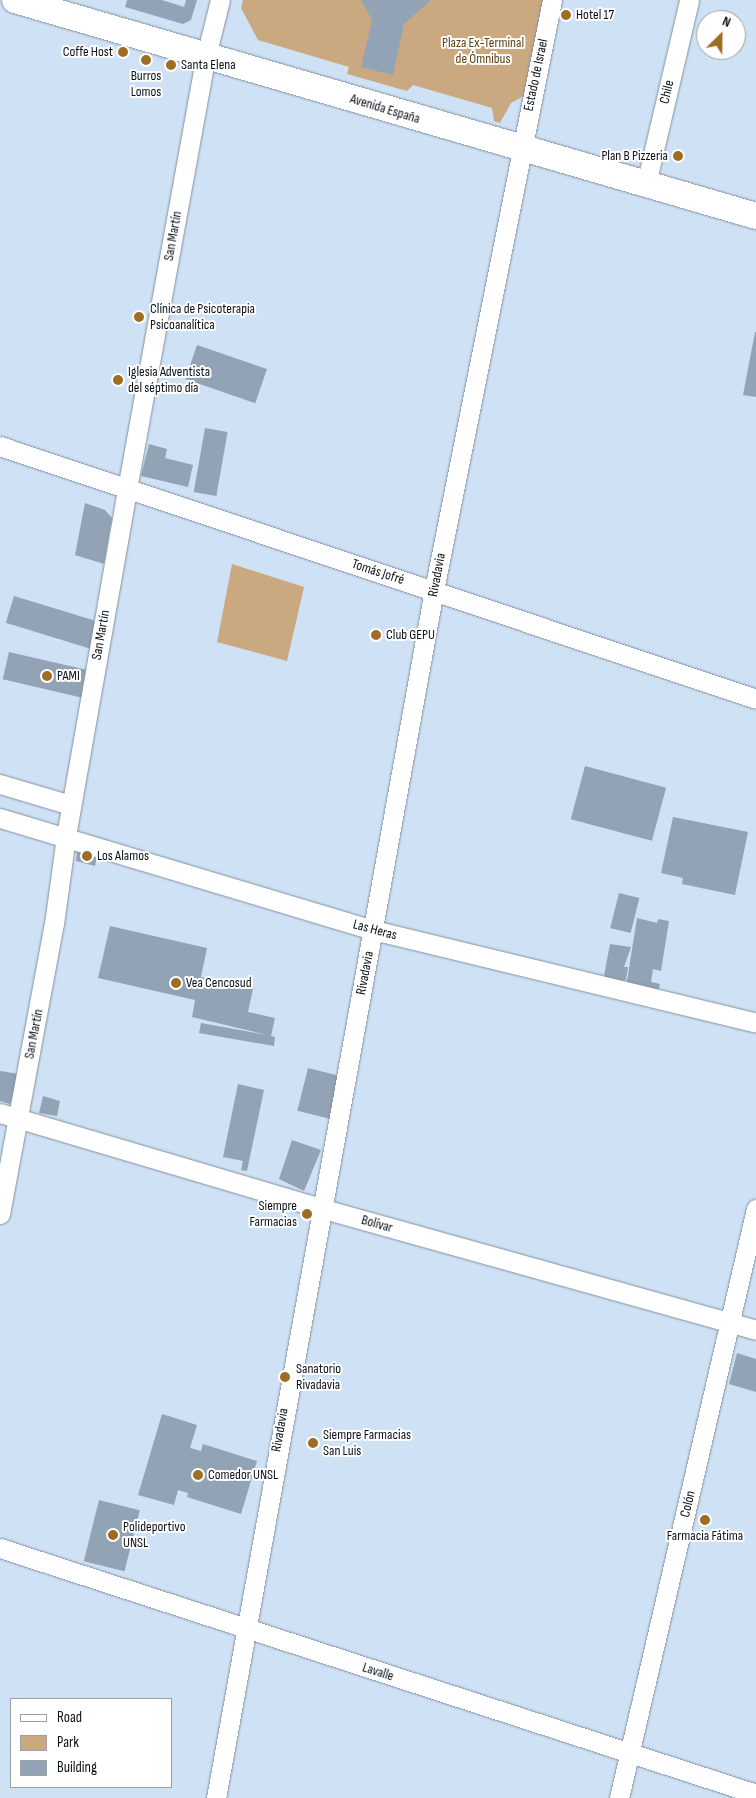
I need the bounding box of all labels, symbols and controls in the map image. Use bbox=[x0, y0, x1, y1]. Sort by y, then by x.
place label: Hotel 17 bbox=[576, 7, 614, 23]
marker: Hotel 17 bbox=[560, 9, 572, 21]
north arrow bbox=[696, 10, 746, 60]
text: N bbox=[720, 12, 733, 31]
park label: Plaza Ex-Terminal de Ómnibus bbox=[442, 35, 524, 68]
street label: Estado de Israel bbox=[520, 37, 552, 113]
place label: Coffe Host bbox=[63, 44, 113, 60]
marker: Coffe Host bbox=[117, 46, 129, 58]
marker: Burros Lomos bbox=[140, 54, 152, 66]
place label: Santa Elena bbox=[181, 57, 236, 73]
marker: Santa Elena bbox=[165, 59, 177, 71]
place label: Burros Lomos bbox=[131, 68, 161, 100]
street label: Chile bbox=[656, 79, 678, 105]
street label: Avenida España bbox=[348, 90, 422, 128]
place label: Plan B Pizzeria bbox=[601, 148, 668, 164]
marker: Plan B Pizzeria bbox=[672, 150, 684, 162]
street label: San Martín bbox=[160, 210, 186, 262]
place label: Clínica de Psicoterapia Psicoanalítica bbox=[150, 301, 255, 334]
marker: Clínica de Psicoterapia Psicoanalítica bbox=[132, 310, 146, 324]
place label: Iglesia Adventista del séptimo día bbox=[128, 364, 210, 397]
marker: Iglesia Adventista del séptimo día bbox=[112, 374, 124, 386]
street label: Rivadavia bbox=[425, 552, 449, 598]
street label: Tomás Jofré bbox=[350, 556, 406, 588]
street label: San Martín bbox=[88, 609, 114, 661]
place label: Club GEPU bbox=[386, 627, 435, 643]
marker: Club GEPU bbox=[370, 629, 382, 641]
place label: PAMI bbox=[57, 668, 80, 684]
marker: PAMI bbox=[41, 670, 53, 682]
place label: Los Alamos bbox=[97, 848, 149, 864]
marker: Los Alamos bbox=[81, 850, 93, 862]
street label: Las Heras bbox=[351, 916, 399, 944]
street label: Rivadavia bbox=[353, 950, 377, 996]
place label: Vea Cencosud bbox=[186, 975, 251, 991]
marker: Vea Cencosud bbox=[170, 977, 182, 989]
street label: San Martín bbox=[21, 1008, 47, 1060]
place label: Siempre Farmacias bbox=[250, 1198, 297, 1230]
marker: Siempre Farmacias bbox=[301, 1208, 313, 1220]
street label: Bolívar bbox=[359, 1212, 395, 1236]
place label: Sanatorio Rivadavia bbox=[296, 1361, 341, 1394]
marker: Sanatorio Rivadavia bbox=[278, 1370, 292, 1384]
street label: Rivadavia bbox=[268, 1407, 292, 1453]
place label: Siempre Farmacias San Luis bbox=[323, 1427, 411, 1460]
marker: Siempre Farmacias San Luis bbox=[307, 1437, 319, 1449]
place label: Comedor UNSL bbox=[208, 1467, 278, 1483]
marker: Comedor UNSL bbox=[192, 1469, 204, 1481]
street label: Colón bbox=[677, 1489, 699, 1519]
marker: Farmacia Fátima bbox=[699, 1514, 711, 1526]
place label: Polideportivo UNSL bbox=[123, 1519, 185, 1551]
place label: Farmacia Fátima bbox=[667, 1528, 743, 1544]
marker: Polideportivo UNSL bbox=[107, 1529, 119, 1541]
street label: Lavalle bbox=[360, 1659, 396, 1685]
legend bbox=[10, 1698, 172, 1788]
text: Road bbox=[57, 1708, 82, 1727]
text: Park bbox=[57, 1733, 79, 1752]
text: Building bbox=[57, 1758, 97, 1777]

